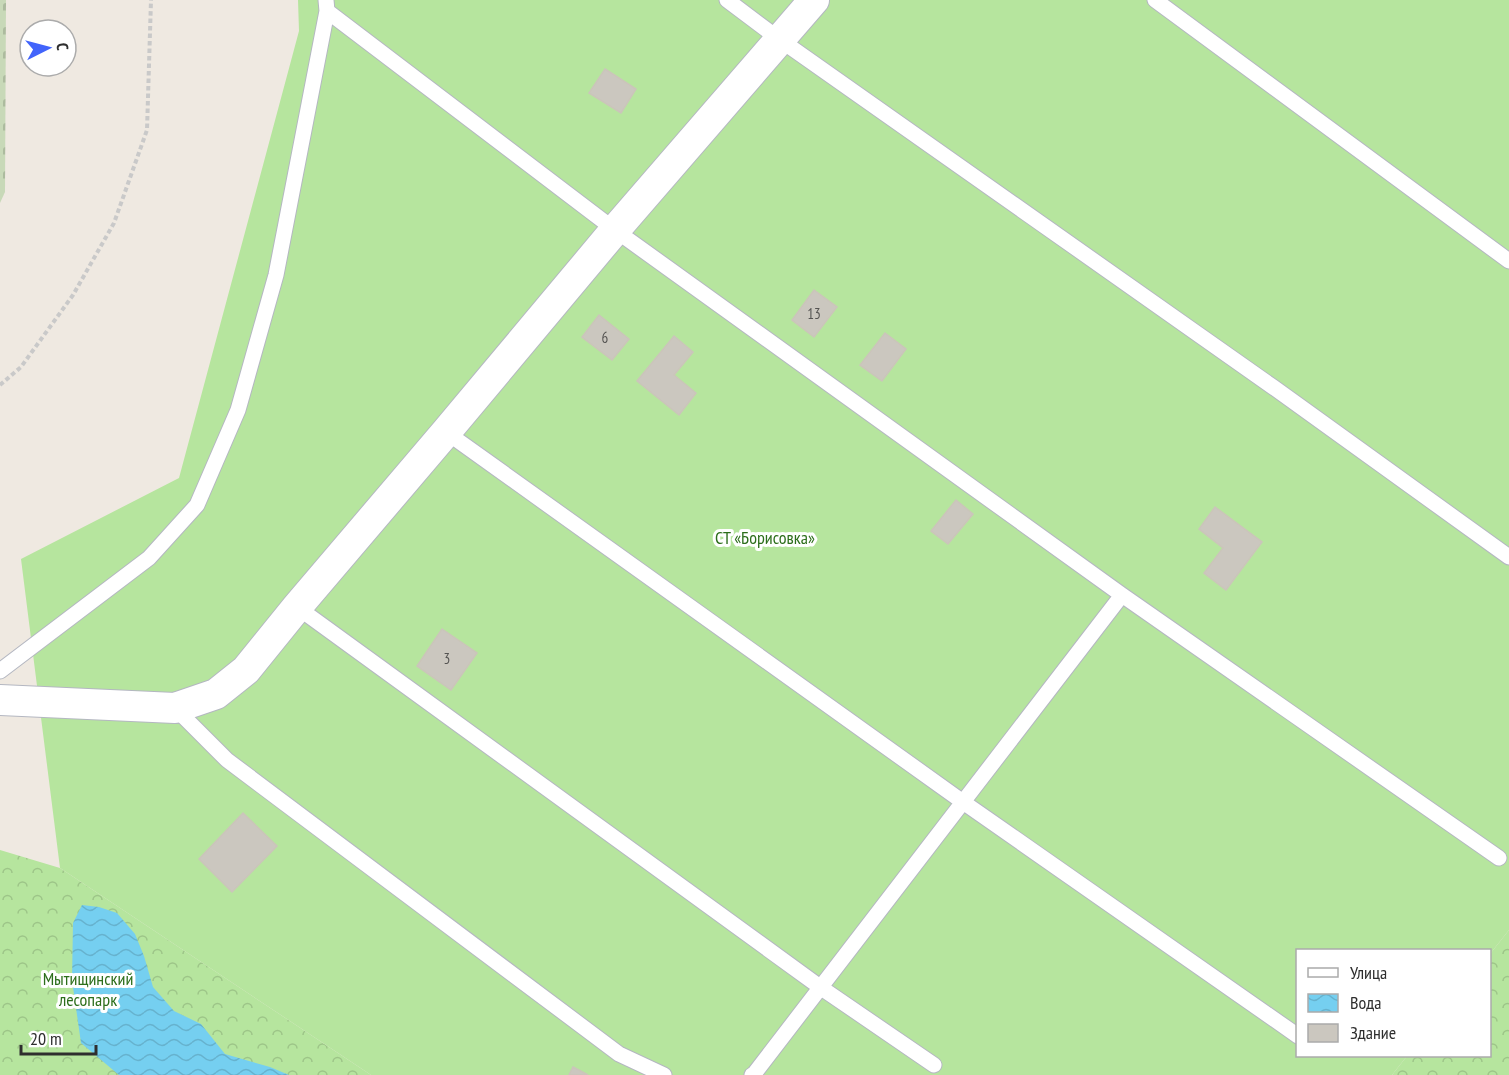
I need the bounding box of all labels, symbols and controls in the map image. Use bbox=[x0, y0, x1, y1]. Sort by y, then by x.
north arrow bbox=[18, 18, 78, 78]
text: С bbox=[53, 42, 73, 52]
house number: 13 bbox=[807, 304, 821, 323]
house number: 6 bbox=[602, 328, 609, 347]
park label: СТ «Борисовка» bbox=[715, 526, 815, 549]
house number: 3 bbox=[444, 649, 450, 668]
legend bbox=[1296, 949, 1491, 1057]
text: Улица bbox=[1350, 961, 1387, 984]
park label: Мытищинский лесопарк bbox=[43, 967, 133, 1011]
text: Вода bbox=[1350, 991, 1381, 1014]
scale bar bbox=[21, 1018, 96, 1056]
text: Здание bbox=[1350, 1021, 1396, 1044]
text: 20 m bbox=[30, 1027, 62, 1050]

